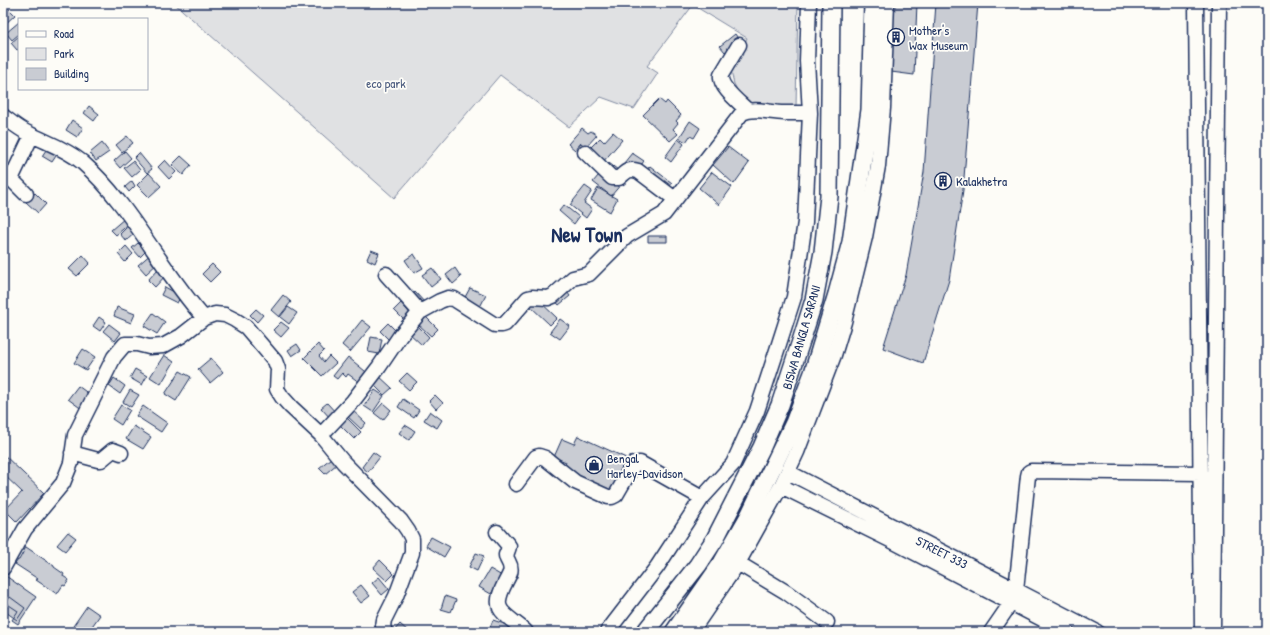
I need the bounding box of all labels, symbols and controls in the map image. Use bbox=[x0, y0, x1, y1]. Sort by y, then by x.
legend bbox=[18, 18, 148, 90]
place label: Mother's Wax Museum bbox=[909, 21, 968, 54]
text: Road bbox=[54, 25, 74, 42]
building icon: Mother's Wax Museum bbox=[886, 27, 906, 47]
text: Park bbox=[54, 45, 74, 62]
text: Building bbox=[54, 65, 89, 82]
park label: eco park bbox=[366, 74, 406, 92]
building icon: Kalakhetra bbox=[933, 171, 953, 191]
place label: Kalakhetra bbox=[956, 172, 1007, 190]
district label: New Town bbox=[551, 220, 623, 249]
street label: BISWA BANGLA SARANI bbox=[777, 283, 825, 391]
place label: Bengal Harley-Davidson bbox=[607, 449, 683, 482]
shop icon: Bengal Harley-Davidson bbox=[584, 455, 604, 475]
street label: STREET 333 bbox=[913, 531, 971, 573]

